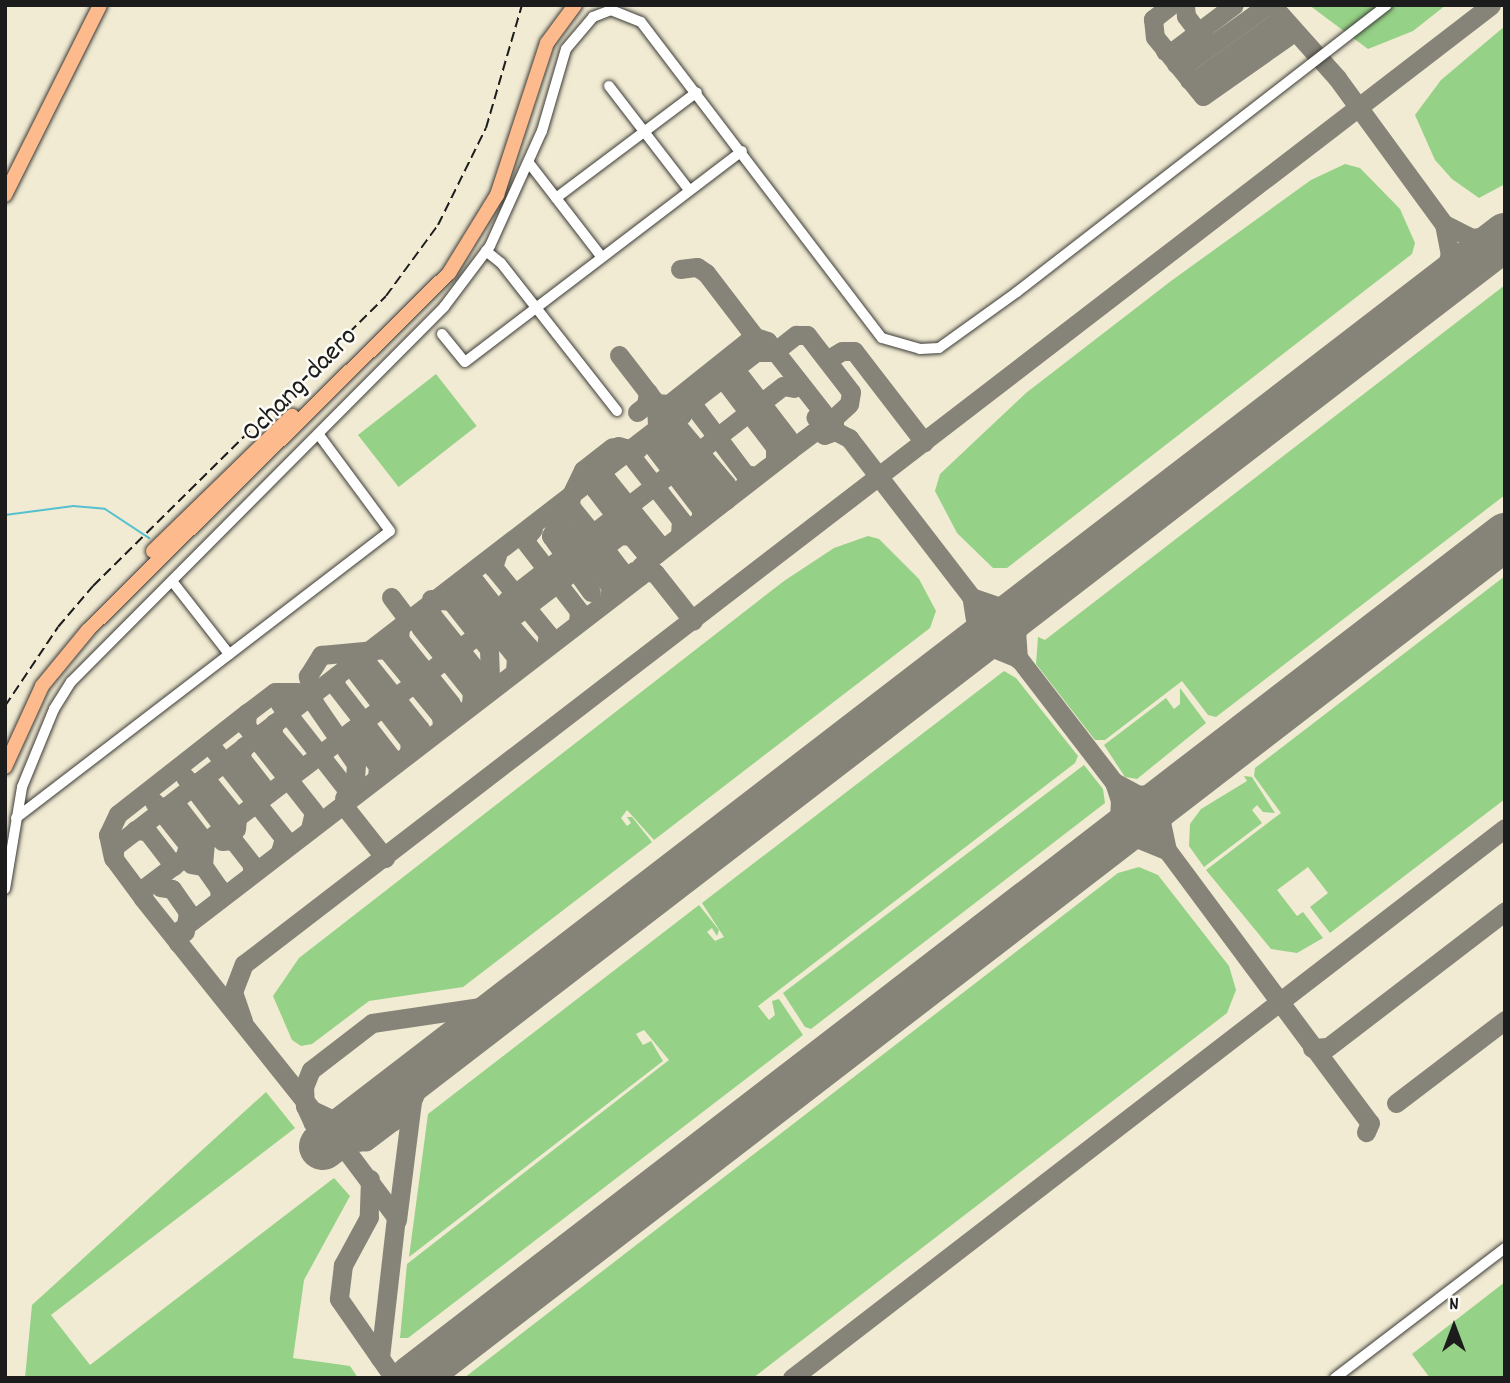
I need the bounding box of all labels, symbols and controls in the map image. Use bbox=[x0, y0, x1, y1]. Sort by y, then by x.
street label: Ochang-daero bbox=[236, 321, 366, 451]
north arrow bbox=[1419, 1292, 1489, 1362]
text: N bbox=[1449, 1292, 1459, 1319]

